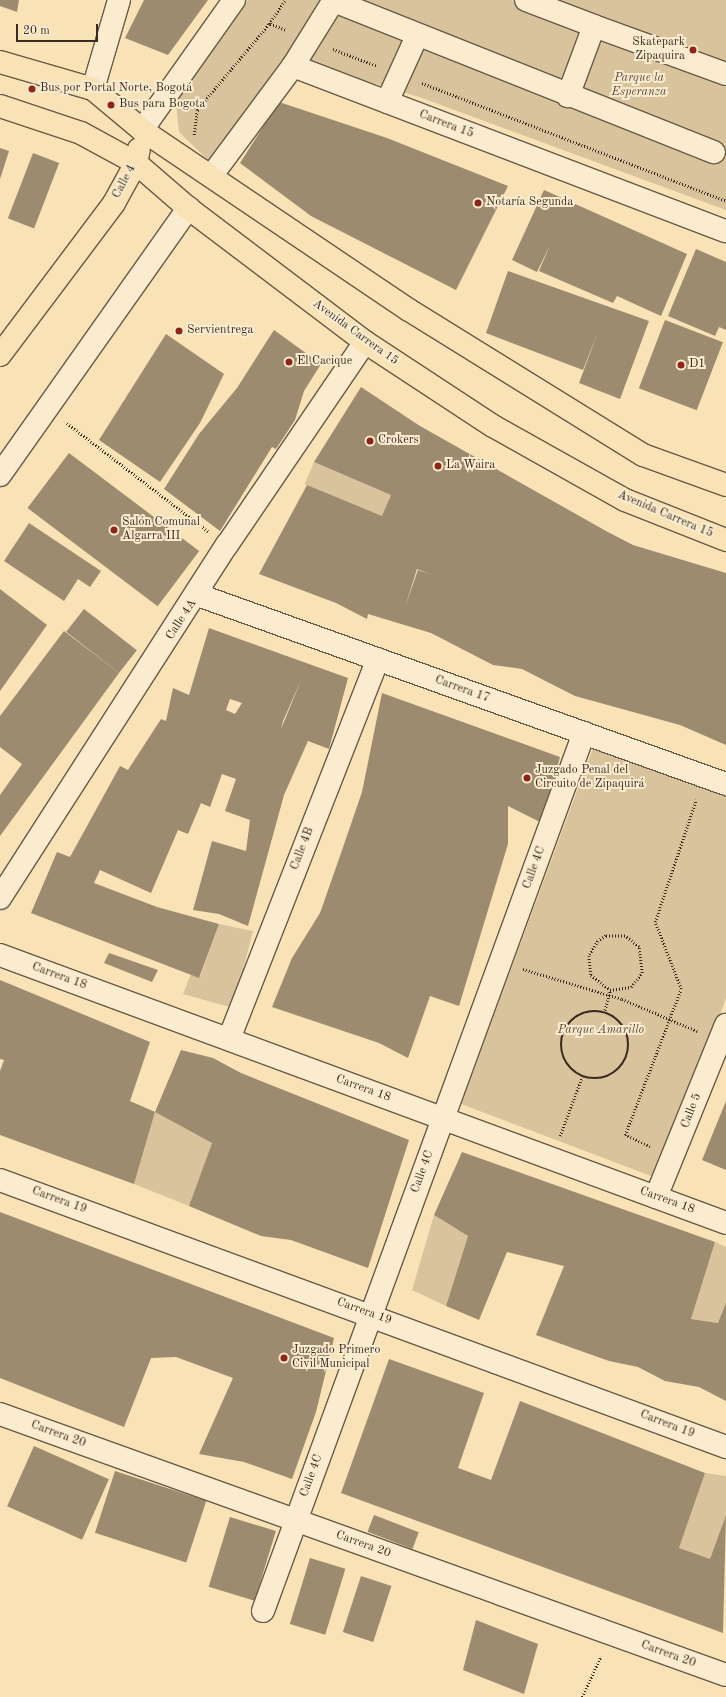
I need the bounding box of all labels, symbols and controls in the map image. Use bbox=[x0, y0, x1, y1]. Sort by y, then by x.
scale bar bbox=[18, 16, 100, 42]
text: 20 m bbox=[23, 25, 50, 37]
place label: Skatepark Zipaquira bbox=[632, 36, 685, 64]
marker: Skatepark Zipaquira bbox=[688, 45, 698, 55]
park label: Parque la Esperanza bbox=[611, 72, 667, 100]
place label: Bus por Portal Norte, Bogotá bbox=[40, 82, 192, 96]
marker: Bus por Portal Norte, Bogotá bbox=[27, 84, 37, 94]
place label: Bus para Bogota bbox=[119, 98, 205, 112]
marker: Bus para Bogota bbox=[106, 100, 116, 110]
street label: Carrera 15 bbox=[417, 108, 475, 142]
street label: Calle 4 bbox=[110, 163, 140, 201]
place label: Notaría Segunda bbox=[486, 196, 573, 210]
marker: Notaría Segunda bbox=[473, 198, 483, 208]
street label: Avenida Carrera 15 bbox=[309, 297, 401, 369]
place label: Servientrega bbox=[187, 324, 254, 338]
marker: Servientrega bbox=[174, 326, 184, 336]
place label: El Cacique bbox=[297, 355, 352, 369]
marker: El Cacique bbox=[284, 357, 294, 367]
place label: D1 bbox=[689, 358, 705, 372]
marker: D1 bbox=[676, 360, 686, 370]
place label: Crokers bbox=[378, 434, 419, 448]
marker: Crokers bbox=[365, 436, 375, 446]
place label: La Waira bbox=[446, 459, 495, 473]
marker: La Waira bbox=[433, 461, 443, 471]
street label: Avenida Carrera 15 bbox=[615, 488, 715, 542]
place label: Salón Comunal Algarra III bbox=[122, 516, 200, 544]
marker: Salón Comunal Algarra III bbox=[109, 525, 119, 535]
street label: Calle 4A bbox=[164, 597, 200, 643]
street label: Carrera 17 bbox=[433, 673, 491, 707]
place label: Juzgado Penal del Circuito de Zipaquirá bbox=[535, 764, 644, 792]
marker: Juzgado Penal del Circuito de Zipaquirá bbox=[522, 773, 532, 783]
street label: Calle 4B bbox=[288, 826, 318, 872]
street label: Calle 4C bbox=[521, 845, 549, 891]
street label: Carrera 18 bbox=[30, 960, 88, 994]
park label: Parque Amarillo bbox=[558, 1024, 644, 1038]
street label: Carrera 18 bbox=[334, 1072, 392, 1106]
street label: Calle 5 bbox=[679, 1091, 705, 1131]
street label: Calle 4C bbox=[409, 1149, 437, 1195]
street label: Carrera 19 bbox=[30, 1184, 88, 1218]
street label: Carrera 18 bbox=[638, 1184, 696, 1218]
street label: Carrera 19 bbox=[335, 1295, 393, 1329]
place label: Juzgado Primero Civil Municipal bbox=[292, 1344, 380, 1372]
marker: Juzgado Primero Civil Municipal bbox=[279, 1353, 289, 1363]
street label: Carrera 19 bbox=[638, 1408, 696, 1442]
street label: Carrera 20 bbox=[29, 1418, 87, 1452]
street label: Calle 4C bbox=[298, 1453, 326, 1499]
street label: Carrera 20 bbox=[334, 1528, 392, 1562]
street label: Carrera 20 bbox=[639, 1638, 697, 1672]

